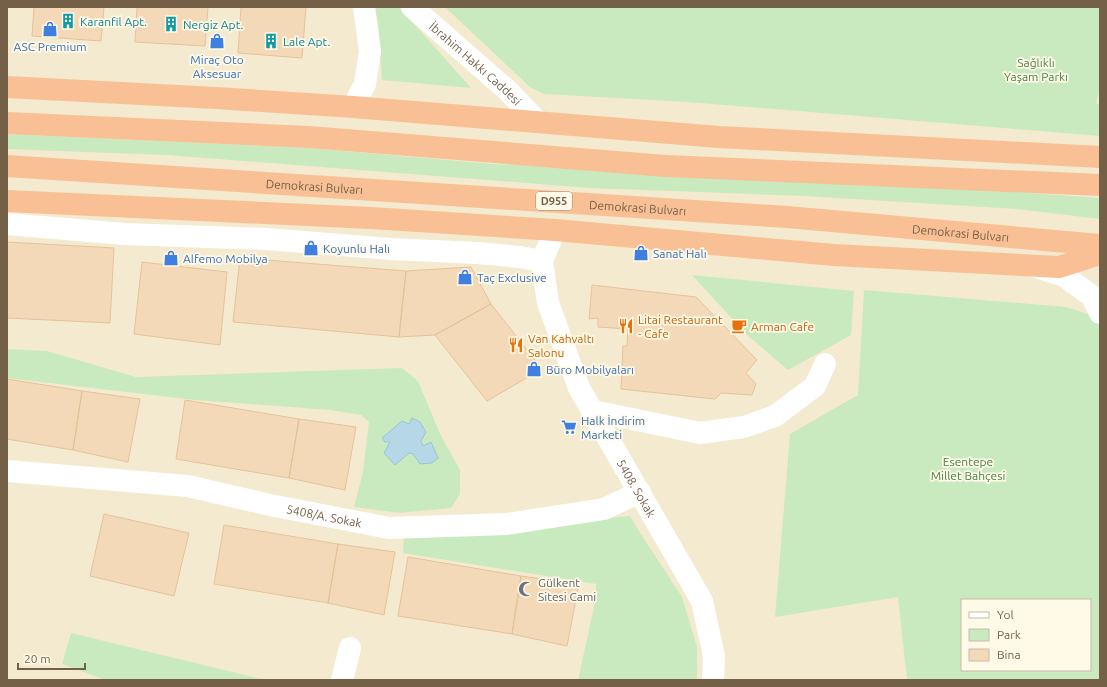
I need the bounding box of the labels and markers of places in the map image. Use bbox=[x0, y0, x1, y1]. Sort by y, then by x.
building icon: Karanfil Apt. bbox=[59, 12, 77, 30]
place label: Karanfil Apt. bbox=[80, 15, 147, 28]
building icon: Nergiz Apt. bbox=[162, 15, 180, 33]
place label: Nergiz Apt. bbox=[183, 18, 243, 31]
shop icon: ASC Premium bbox=[41, 20, 59, 38]
shop icon: Miraç Oto Aksesuar bbox=[208, 32, 226, 50]
building icon: Lale Apt. bbox=[262, 32, 280, 50]
place label: Lale Apt. bbox=[283, 35, 330, 48]
place label: ASC Premium bbox=[13, 40, 87, 53]
place label: Miraç Oto Aksesuar bbox=[190, 53, 244, 80]
shop icon: Koyunlu Halı bbox=[302, 239, 320, 257]
place label: Koyunlu Halı bbox=[323, 242, 390, 255]
shop icon: Sanat Halı bbox=[632, 244, 650, 262]
place label: Sanat Halı bbox=[653, 247, 707, 260]
shop icon: Alfemo Mobilya bbox=[162, 249, 180, 267]
place label: Alfemo Mobilya bbox=[183, 252, 268, 265]
shop icon: Taç Exclusive bbox=[456, 268, 474, 286]
place label: Taç Exclusive bbox=[477, 271, 547, 284]
place label: Litai Restaurant - Cafe bbox=[638, 313, 723, 340]
restaurant icon: Litai Restaurant - Cafe bbox=[617, 317, 635, 335]
cafe icon: Arman Cafe bbox=[730, 317, 748, 335]
place label: Arman Cafe bbox=[751, 320, 814, 333]
place label: Van Kahvaltı Salonu bbox=[528, 332, 594, 359]
restaurant icon: Van Kahvaltı Salonu bbox=[507, 336, 525, 354]
shop icon: Büro Mobilyaları bbox=[525, 360, 543, 378]
place label: Büro Mobilyaları bbox=[546, 363, 634, 376]
place label: Halk İndirim Marketi bbox=[581, 414, 645, 441]
supermarket icon: Halk İndirim Marketi bbox=[560, 418, 578, 436]
place label: Gülkent Sitesi Cami bbox=[538, 576, 596, 603]
mosque icon: Gülkent Sitesi Cami bbox=[517, 580, 535, 598]

